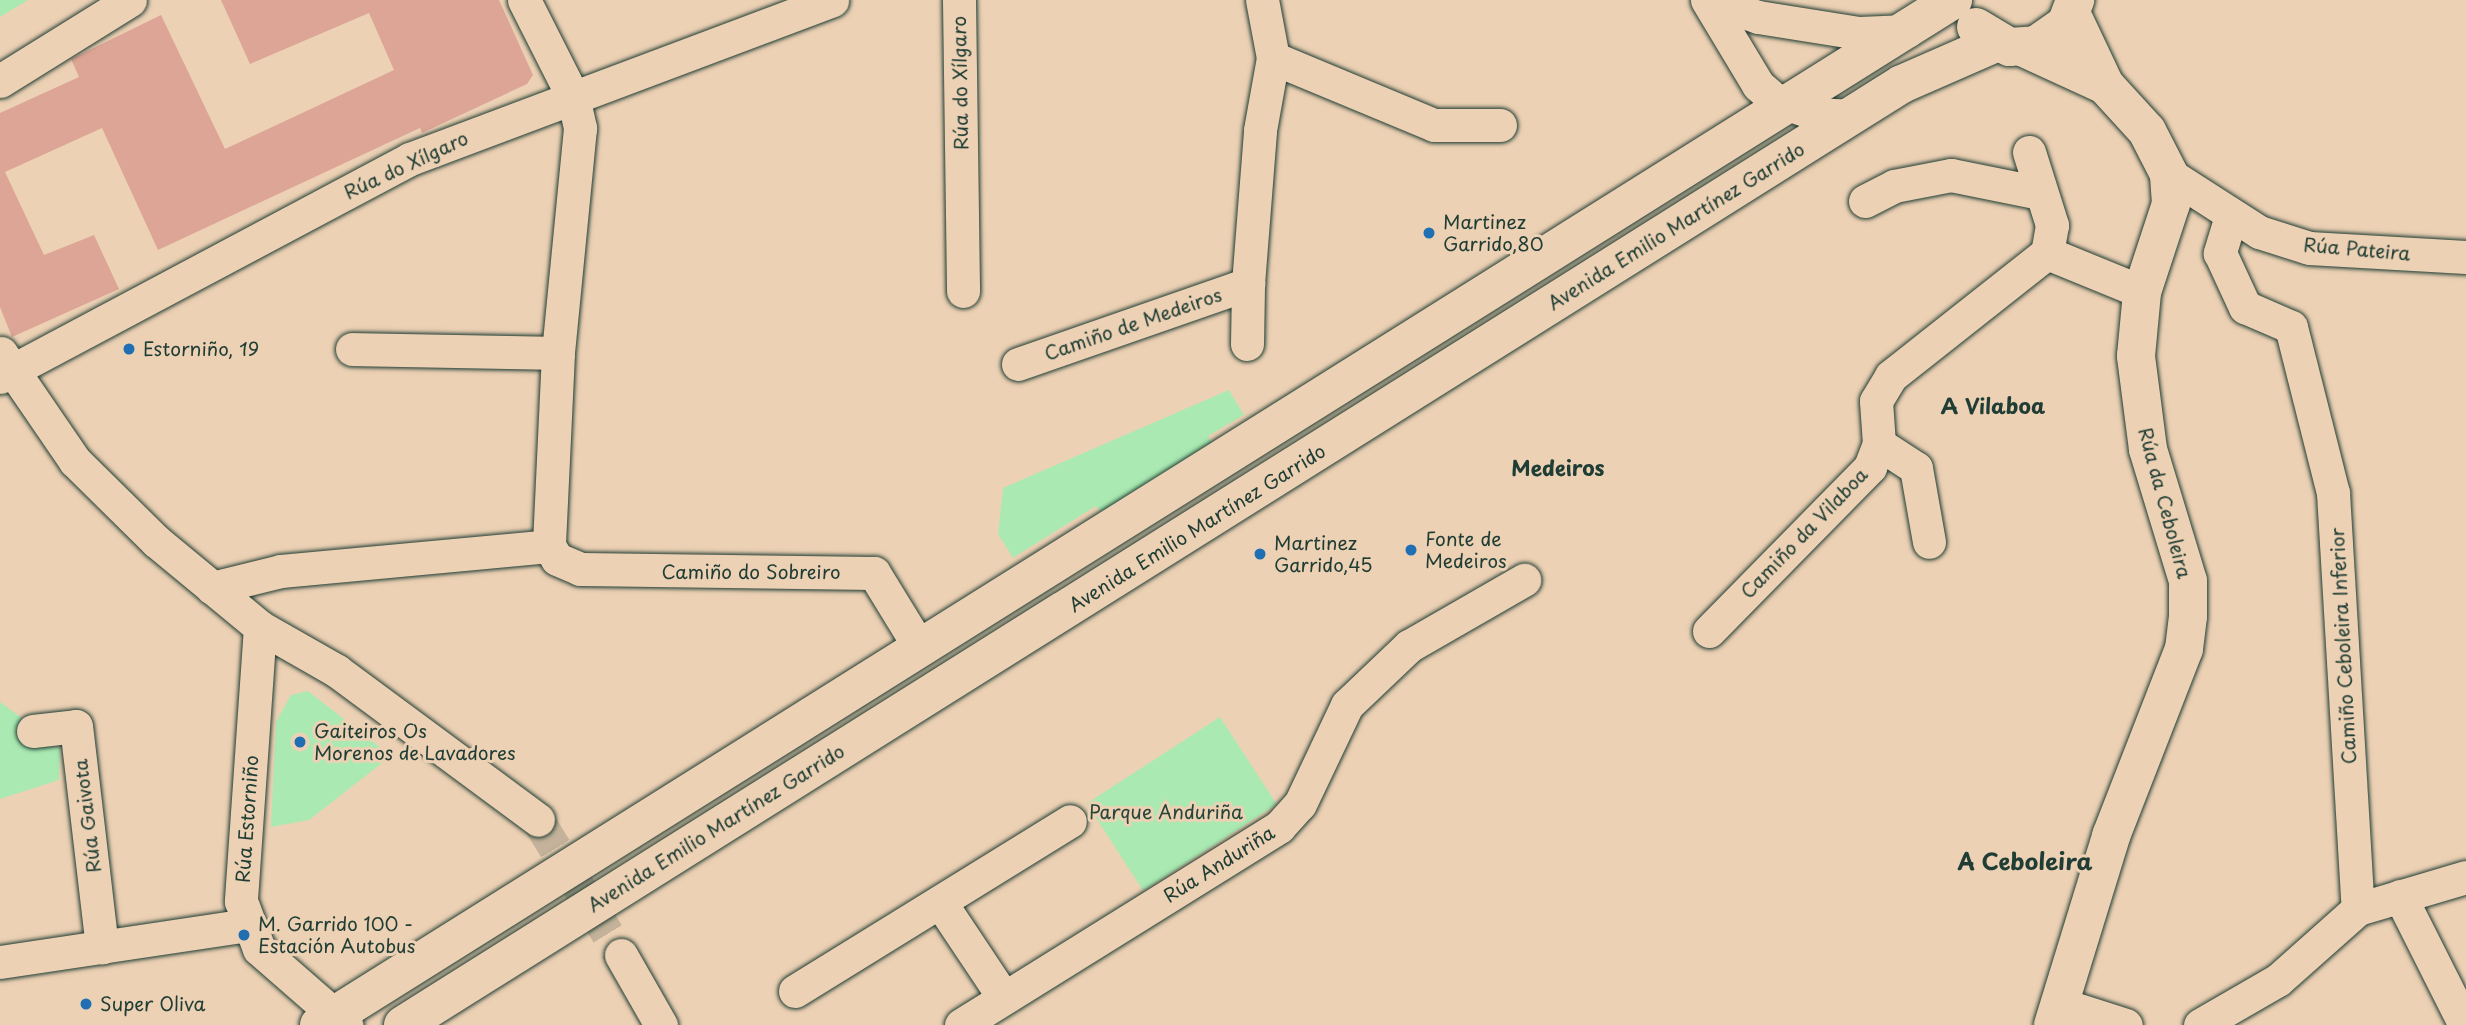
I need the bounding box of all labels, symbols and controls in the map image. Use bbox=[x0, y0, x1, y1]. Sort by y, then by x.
street label: Rúa do Xílgaro bbox=[947, 16, 973, 150]
street label: Rúa do Xílgaro bbox=[341, 126, 471, 204]
street label: Avenida Emilio Martínez Garrido bbox=[1543, 137, 1809, 315]
place label: Martinez Garrido,80 bbox=[1443, 211, 1544, 255]
marker: Martinez Garrido,80 bbox=[1421, 225, 1437, 241]
street label: Rúa Pateira bbox=[2302, 233, 2412, 265]
street label: Camiño de Medeiros bbox=[1042, 283, 1224, 365]
place label: Estorniño, 19 bbox=[143, 338, 259, 360]
marker: Estorniño, 19 bbox=[121, 341, 137, 357]
district label: A Vilaboa bbox=[1941, 392, 2045, 418]
street label: Rúa da Ceboleira bbox=[2134, 424, 2196, 582]
street label: Avenida Emilio Martínez Garrido bbox=[1064, 439, 1330, 617]
district label: Medeiros bbox=[1511, 454, 1605, 480]
street label: Camiño da Vilaboa bbox=[1736, 463, 1872, 603]
street label: Camiño Ceboleira Inferior bbox=[2325, 527, 2361, 765]
place label: Fonte de Medeiros bbox=[1425, 528, 1507, 572]
place label: Martinez Garrido,45 bbox=[1274, 532, 1373, 576]
marker: Fonte de Medeiros bbox=[1403, 542, 1419, 558]
marker: Martinez Garrido,45 bbox=[1252, 546, 1268, 562]
street label: Camiño do Sobreiro bbox=[662, 561, 840, 583]
place label: Gaiteiros Os Morenos de Lavadores bbox=[314, 720, 517, 764]
marker: Gaiteiros Os Morenos de Lavadores bbox=[292, 734, 308, 750]
street label: Avenida Emilio Martínez Garrido bbox=[583, 739, 849, 917]
street label: Rúa Estorniño bbox=[231, 754, 263, 884]
street label: Rúa Gaivota bbox=[69, 758, 105, 874]
park label: Parque Anduriña bbox=[1089, 801, 1243, 823]
street label: Rúa Anduriña bbox=[1159, 820, 1279, 908]
district label: A Ceboleira bbox=[1958, 847, 2092, 875]
place label: M. Garrido 100 - Estación Autobus bbox=[258, 913, 416, 957]
marker: M. Garrido 100 - Estación Autobus bbox=[236, 927, 252, 943]
place label: Super Oliva bbox=[100, 993, 207, 1015]
marker: Super Oliva bbox=[78, 996, 94, 1012]

